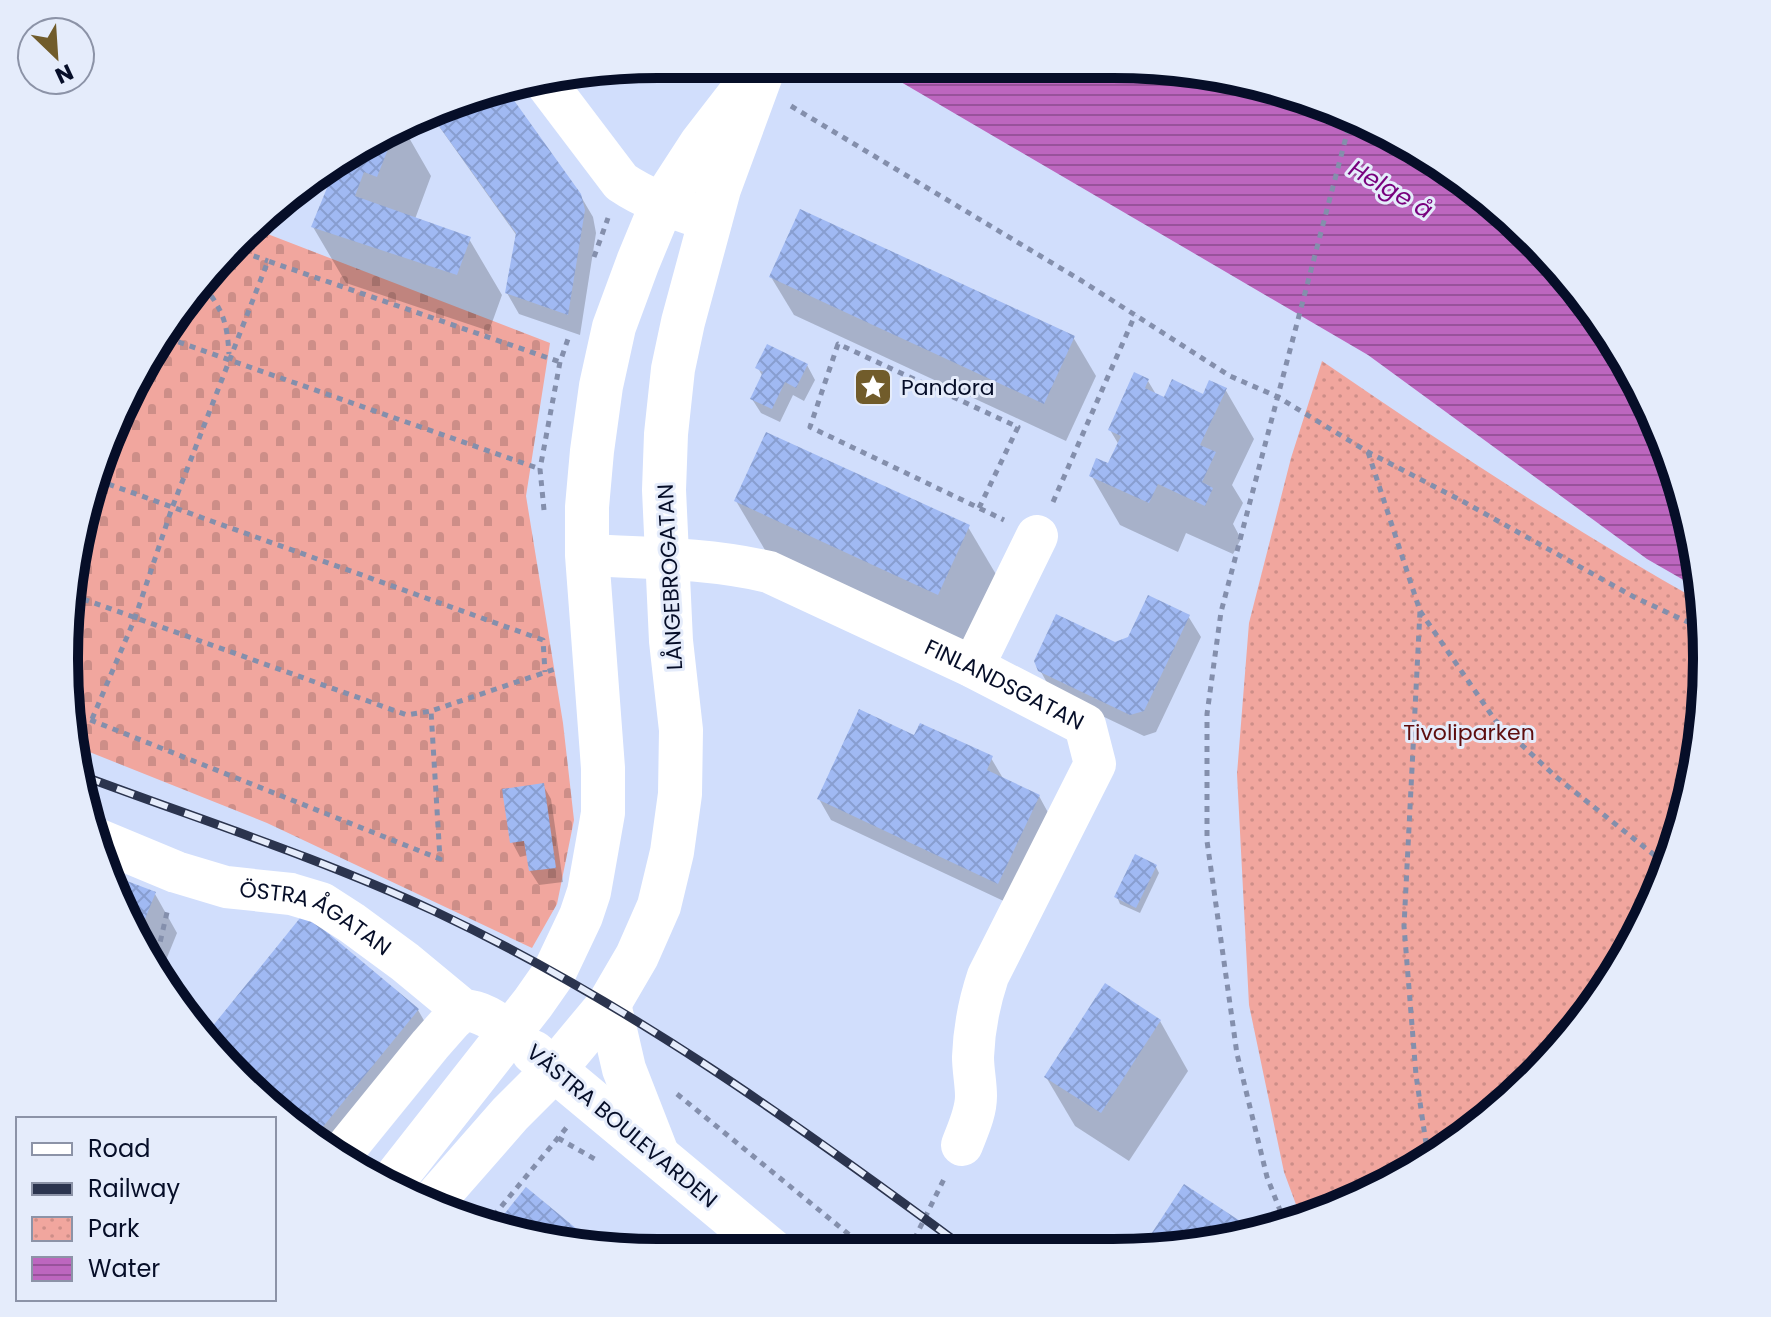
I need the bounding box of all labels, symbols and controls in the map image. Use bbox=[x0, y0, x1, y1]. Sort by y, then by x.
north arrow bbox=[16, 16, 96, 96]
text: N bbox=[50, 56, 78, 91]
water label: Helge å bbox=[1343, 152, 1439, 226]
place icon: Pandora bbox=[852, 366, 894, 408]
place label: Pandora bbox=[901, 372, 995, 403]
street label: LÅNGEBROGATAN bbox=[650, 483, 690, 671]
street label: FINLANDSGATAN bbox=[920, 631, 1089, 737]
park label: Tivoliparken bbox=[1403, 717, 1535, 748]
street label: ÖSTRA ÅGATAN bbox=[238, 873, 398, 962]
street label: VÄSTRA BOULEVARDEN bbox=[520, 1037, 724, 1215]
legend bbox=[16, 1117, 276, 1301]
text: Road bbox=[88, 1132, 150, 1165]
text: Railway bbox=[88, 1172, 181, 1205]
text: Park bbox=[88, 1212, 140, 1245]
text: Water bbox=[88, 1252, 160, 1285]

